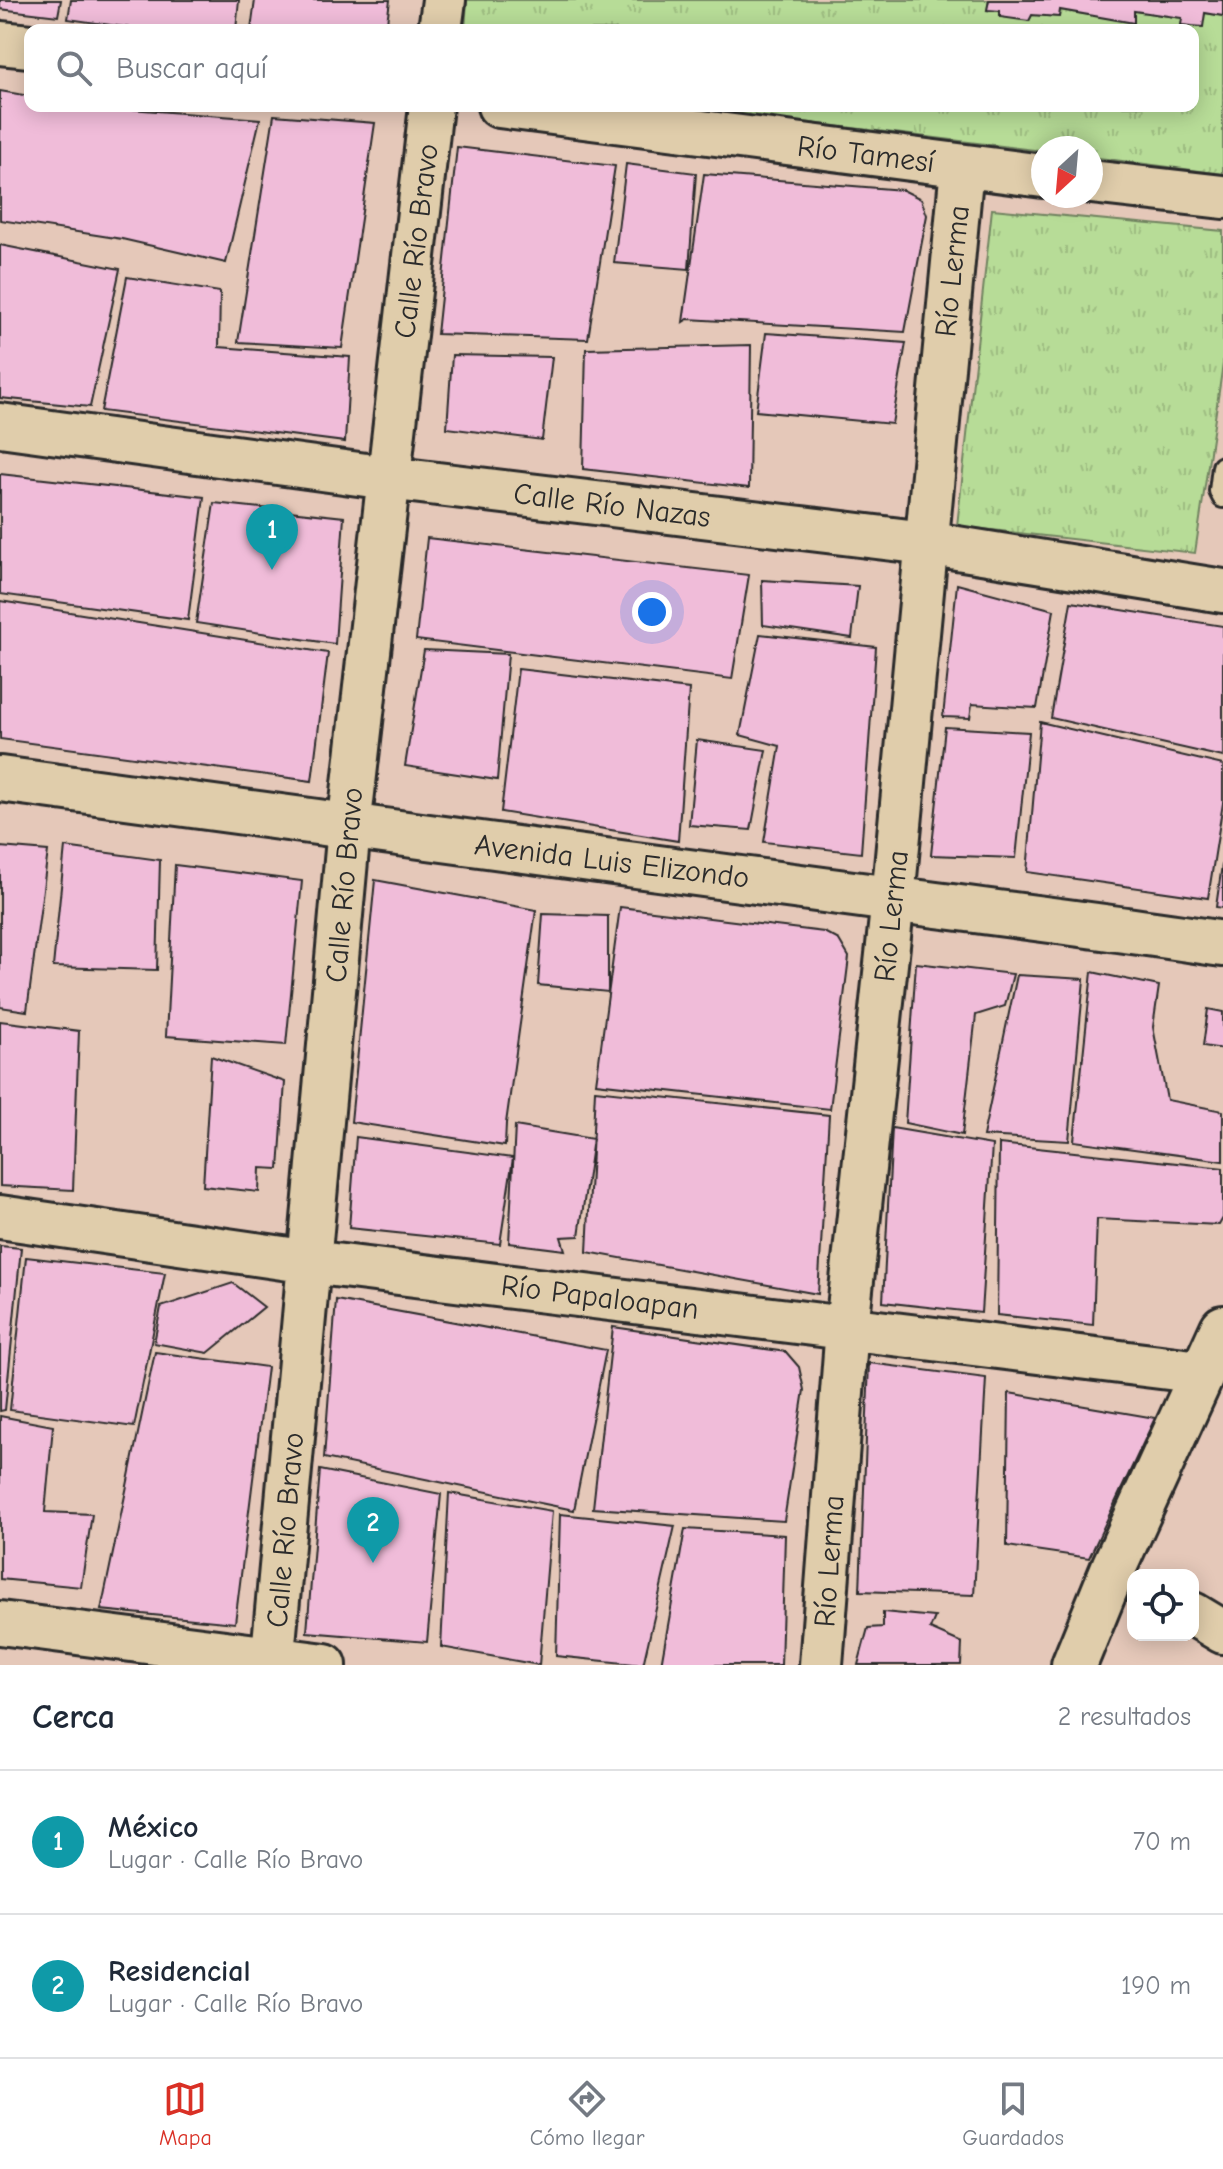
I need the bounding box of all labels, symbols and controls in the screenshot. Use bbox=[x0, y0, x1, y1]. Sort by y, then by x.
search box bbox=[24, 24, 1199, 112]
icon: search bbox=[52, 46, 96, 90]
text: Buscar aquí bbox=[116, 51, 267, 86]
street label: Río Tamesí bbox=[795, 129, 938, 180]
north arrow bbox=[1031, 136, 1103, 208]
street label: Calle Río Bravo bbox=[387, 142, 446, 340]
street label: Río Lerma bbox=[928, 203, 977, 339]
street label: Calle Río Nazas bbox=[511, 476, 712, 535]
pin: 1 bbox=[246, 504, 298, 570]
your location bbox=[632, 592, 672, 632]
street label: Calle Río Bravo bbox=[319, 786, 370, 984]
street label: Avenida Luis Elizondo bbox=[473, 827, 751, 896]
street label: Río Lerma bbox=[867, 848, 916, 984]
street label: Río Papaloapan bbox=[499, 1268, 701, 1327]
street label: Calle Río Bravo bbox=[260, 1431, 311, 1629]
street label: Río Lerma bbox=[807, 1494, 852, 1628]
pin: 2 bbox=[347, 1497, 399, 1563]
map controls bbox=[1127, 1569, 1199, 1641]
button: locate bbox=[1127, 1569, 1199, 1641]
text: Cerca bbox=[32, 1697, 115, 1737]
text: 2 resultados bbox=[1058, 1702, 1191, 1732]
text: México bbox=[108, 1810, 199, 1845]
text: 1 bbox=[53, 1827, 63, 1857]
text: 70 m bbox=[1133, 1827, 1191, 1857]
text: Lugar · Calle Río Bravo bbox=[108, 1845, 363, 1875]
text: Residencial bbox=[108, 1954, 251, 1989]
text: 2 bbox=[52, 1971, 64, 2001]
text: 190 m bbox=[1121, 1971, 1191, 2001]
text: Lugar · Calle Río Bravo bbox=[108, 1989, 363, 2019]
tab: Mapa bbox=[159, 2077, 212, 2151]
tab: Cómo llegar bbox=[530, 2077, 644, 2151]
tab: Guardados bbox=[962, 2077, 1064, 2151]

